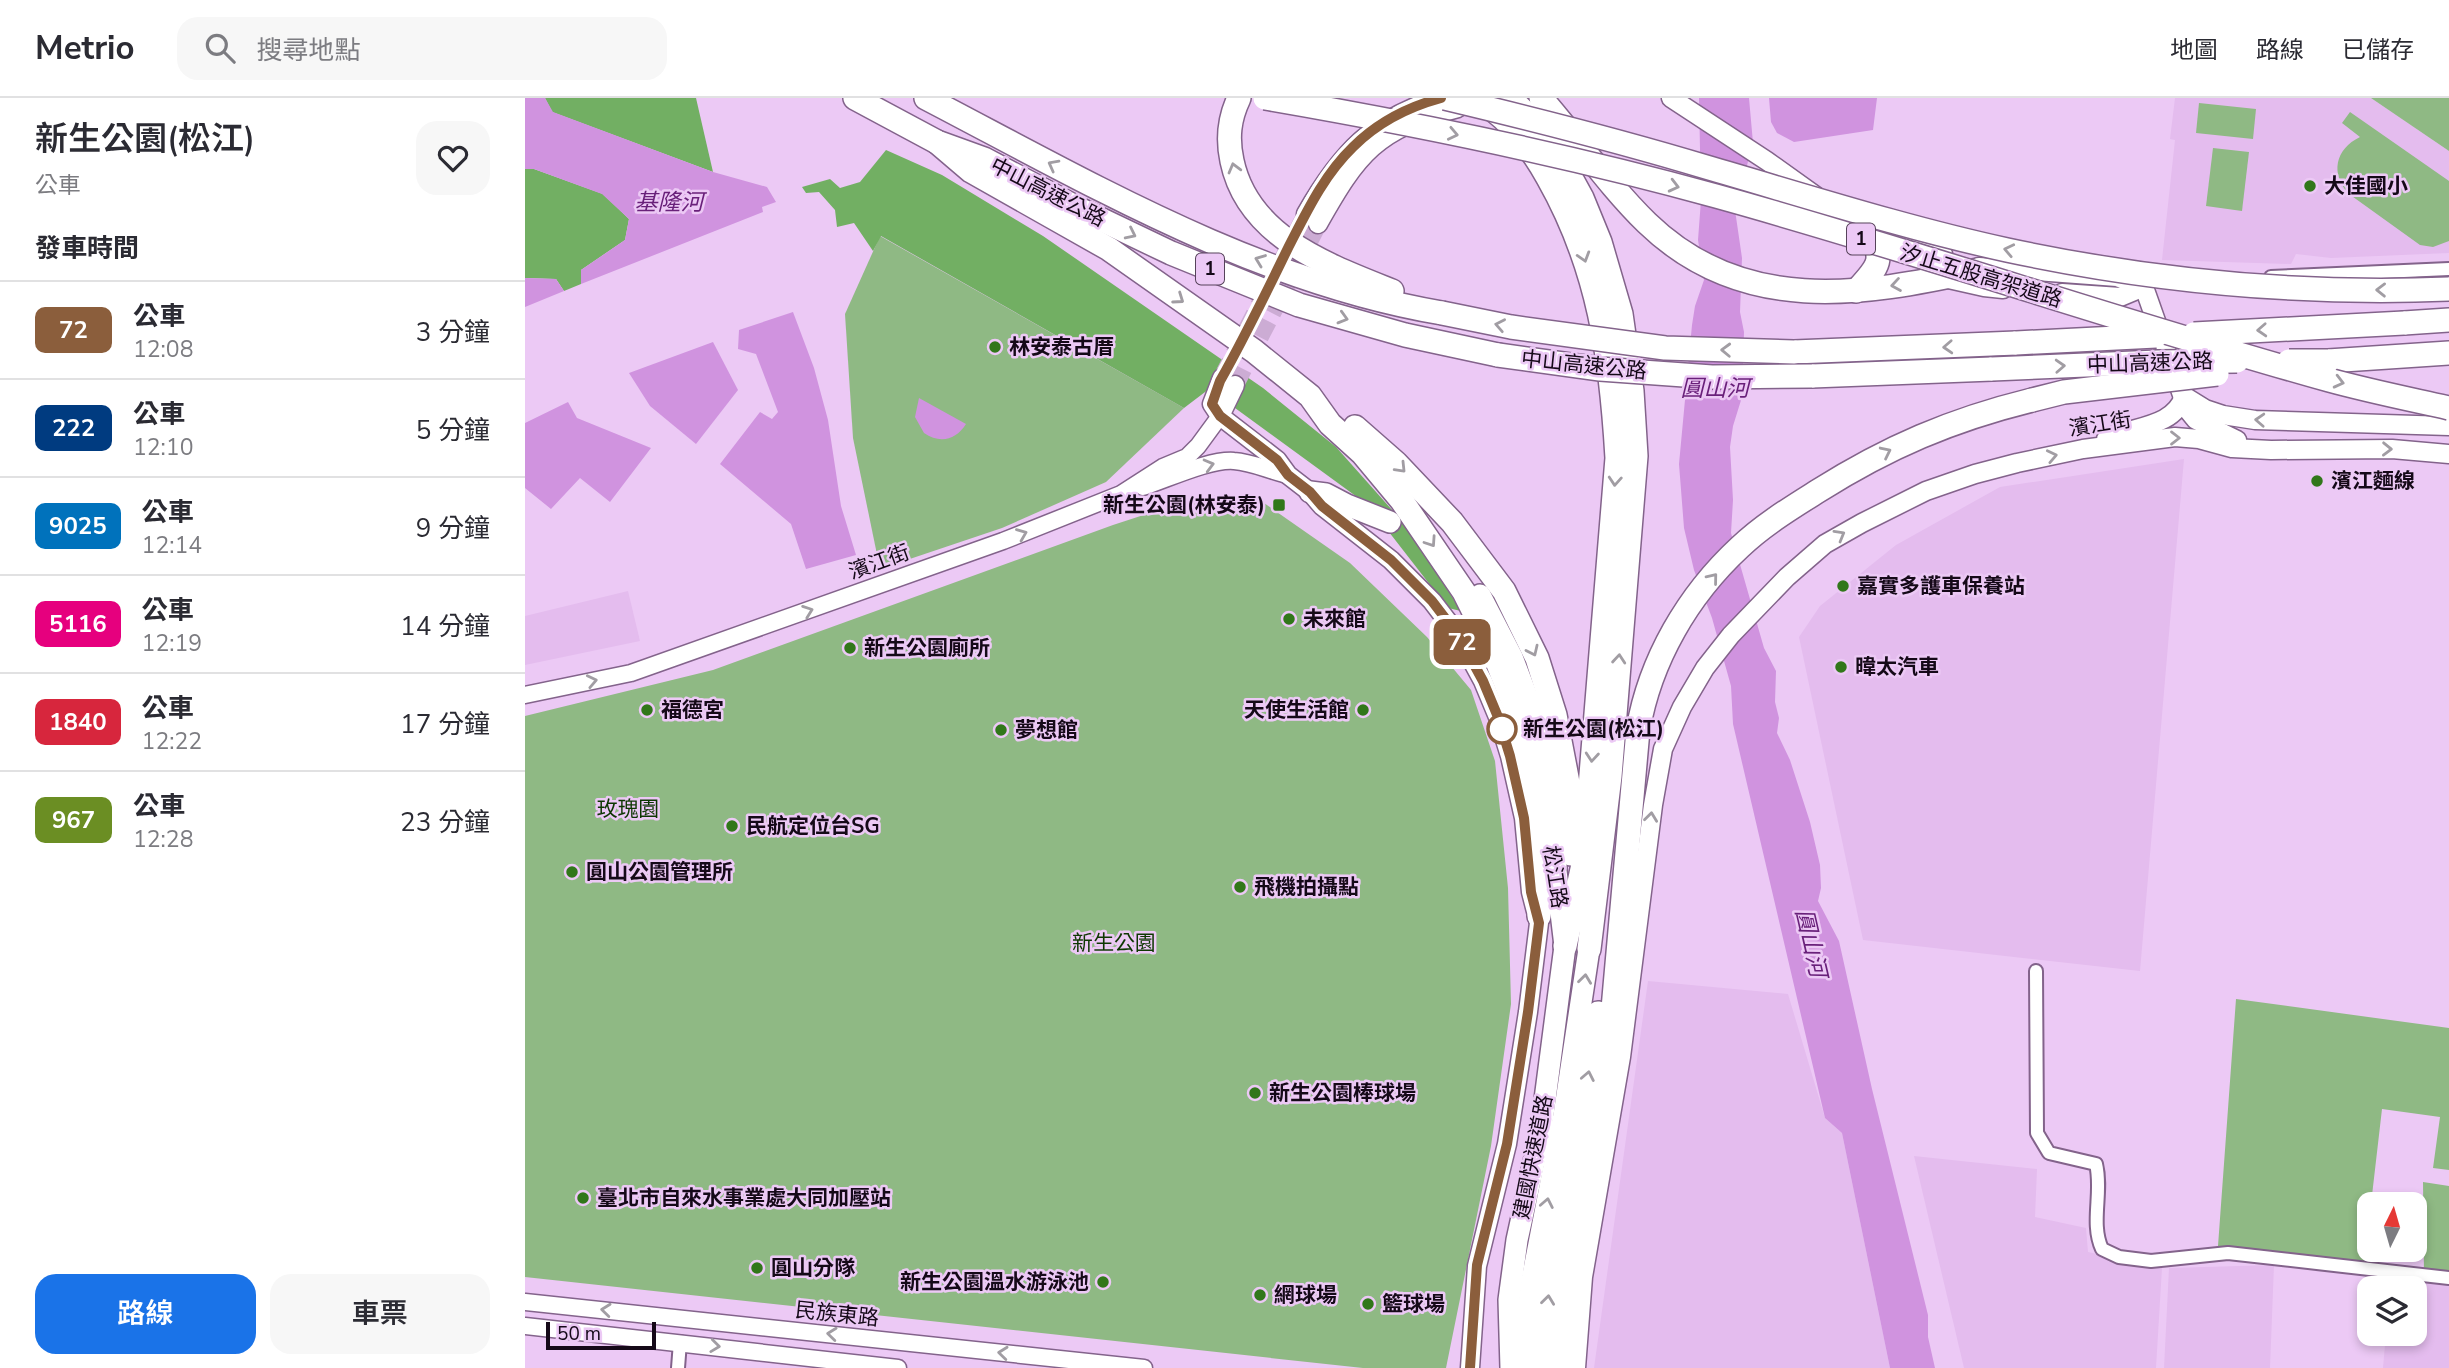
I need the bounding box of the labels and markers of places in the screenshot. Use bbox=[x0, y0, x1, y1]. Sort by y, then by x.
place label: 大佳國小 bbox=[2324, 172, 2408, 200]
marker: 大佳國小 bbox=[2302, 178, 2318, 194]
place label: 林安泰古厝 bbox=[1009, 333, 1114, 361]
marker: 林安泰古厝 bbox=[987, 339, 1003, 355]
place label: 濱江麵線 bbox=[2331, 467, 2415, 495]
marker: 濱江麵線 bbox=[2309, 473, 2325, 489]
place label: 新生公園(林安泰) bbox=[1103, 491, 1265, 519]
marker: 新生公園(林安泰) bbox=[1271, 497, 1287, 513]
place label: 嘉實多護車保養站 bbox=[1857, 572, 2025, 600]
marker: 嘉實多護車保養站 bbox=[1835, 578, 1851, 594]
place label: 未來館 bbox=[1303, 605, 1366, 633]
marker: 未來館 bbox=[1281, 611, 1297, 627]
place label: 新生公園廁所 bbox=[864, 634, 990, 662]
marker: 新生公園廁所 bbox=[842, 640, 858, 656]
place label: 暐太汽車 bbox=[1855, 653, 1939, 681]
marker: 暐太汽車 bbox=[1833, 659, 1849, 675]
place label: 福德宮 bbox=[661, 696, 724, 724]
place label: 天使生活館 bbox=[1244, 696, 1349, 724]
marker: 福德宮 bbox=[639, 702, 655, 718]
marker: 天使生活館 bbox=[1355, 702, 1371, 718]
marker: 新生公園(松江) bbox=[1487, 714, 1517, 744]
place label: 新生公園(松江) bbox=[1523, 715, 1664, 743]
place label: 夢想館 bbox=[1015, 716, 1078, 744]
marker: 夢想館 bbox=[993, 722, 1009, 738]
place label: 民航定位台SG bbox=[746, 812, 880, 840]
marker: 民航定位台SG bbox=[724, 818, 740, 834]
place label: 圓山公園管理所 bbox=[586, 858, 733, 886]
marker: 圓山公園管理所 bbox=[564, 864, 580, 880]
place label: 飛機拍攝點 bbox=[1254, 873, 1359, 901]
marker: 飛機拍攝點 bbox=[1232, 879, 1248, 895]
place label: 新生公園棒球場 bbox=[1269, 1079, 1416, 1107]
marker: 新生公園棒球場 bbox=[1247, 1085, 1263, 1101]
place label: 臺北市自來水事業處大同加壓站 bbox=[597, 1184, 891, 1212]
marker: 臺北市自來水事業處大同加壓站 bbox=[575, 1190, 591, 1206]
place label: 圓山分隊 bbox=[771, 1254, 856, 1282]
marker: 圓山分隊 bbox=[749, 1260, 765, 1276]
place label: 新生公園溫水游泳池 bbox=[900, 1268, 1089, 1296]
marker: 新生公園溫水游泳池 bbox=[1095, 1274, 1111, 1290]
place label: 網球場 bbox=[1274, 1281, 1337, 1309]
marker: 網球場 bbox=[1252, 1287, 1268, 1303]
place label: 籃球場 bbox=[1382, 1290, 1445, 1318]
marker: 籃球場 bbox=[1360, 1296, 1376, 1312]

